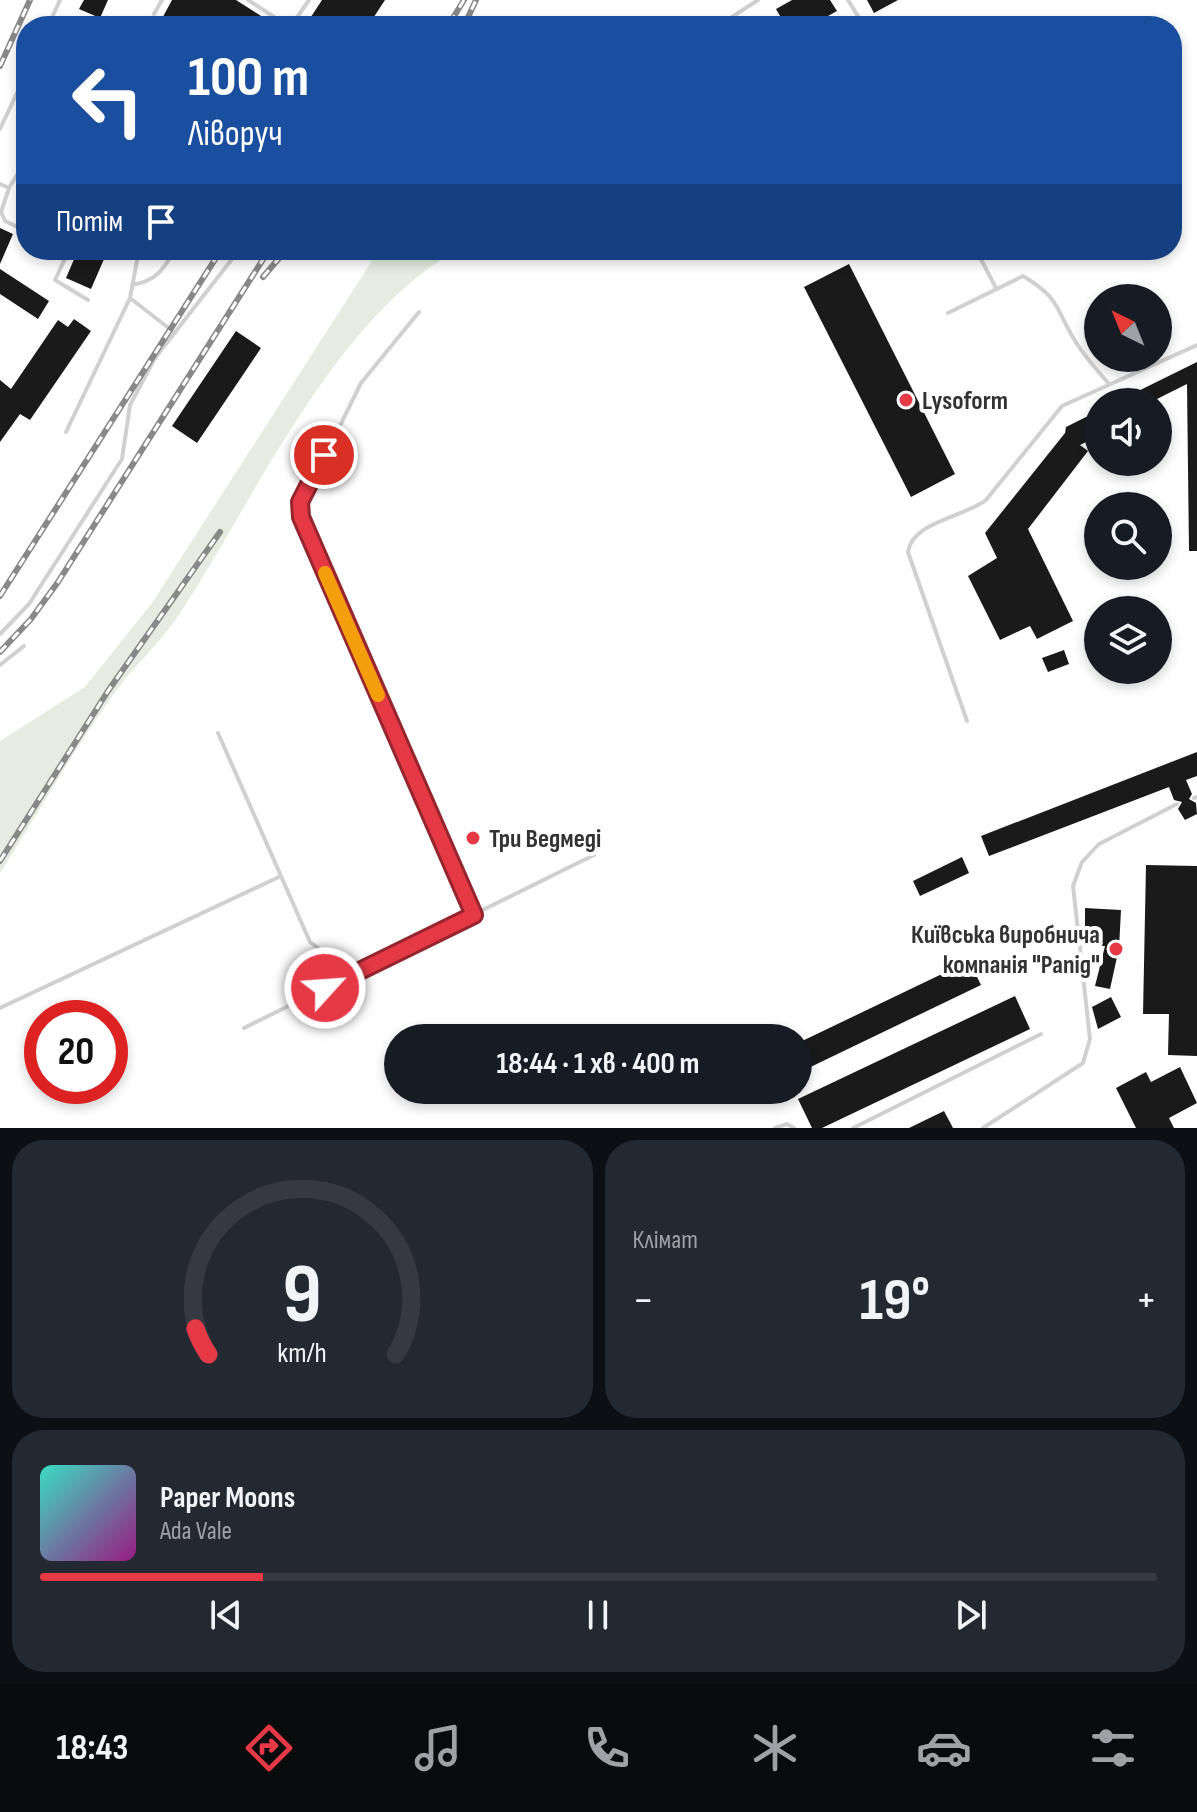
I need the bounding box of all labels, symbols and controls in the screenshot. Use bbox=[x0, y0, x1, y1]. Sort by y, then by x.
text: 100 m bbox=[188, 45, 309, 112]
icon: left bbox=[56, 48, 160, 152]
text: Ліворуч bbox=[188, 113, 283, 156]
icon: arrive bbox=[139, 200, 183, 244]
text: Потім bbox=[56, 204, 123, 240]
north arrow bbox=[1084, 284, 1172, 372]
map controls bbox=[1084, 284, 1172, 684]
place label: Lysoform bbox=[922, 386, 1008, 417]
button: sound bbox=[1084, 388, 1172, 476]
marker: Lysoform bbox=[897, 391, 915, 409]
pin bbox=[290, 421, 358, 489]
icon: arrive bbox=[302, 433, 346, 477]
button: search bbox=[1084, 492, 1172, 580]
button: layers bbox=[1084, 596, 1172, 684]
place label: Три Ведмеді bbox=[489, 824, 601, 855]
marker: Три Ведмеді bbox=[464, 829, 482, 847]
place label: Київська виробнича компанія "Рапід" bbox=[911, 920, 1100, 981]
marker: Київська виробнича компанія "Рапід" bbox=[1107, 940, 1125, 958]
position arrow bbox=[283, 946, 367, 1030]
speed limit sign: 20 bbox=[24, 1000, 128, 1104]
text: 18:44 · 1 хв · 400 m bbox=[497, 1046, 699, 1082]
text: Клімат bbox=[633, 1225, 698, 1256]
text: 9 bbox=[283, 1246, 322, 1346]
text: 19° bbox=[859, 1265, 930, 1337]
text: − bbox=[633, 1274, 654, 1327]
text: + bbox=[1135, 1274, 1157, 1327]
text: km/h bbox=[278, 1336, 327, 1371]
text: Paper Moons bbox=[160, 1480, 295, 1516]
text: Ada Vale bbox=[160, 1516, 232, 1547]
icon: previous bbox=[204, 1593, 248, 1637]
icon: pause bbox=[576, 1593, 620, 1637]
icon: next bbox=[949, 1593, 993, 1637]
icon: directions bbox=[241, 1720, 297, 1776]
icon: music bbox=[410, 1720, 466, 1776]
icon: phone bbox=[579, 1720, 635, 1776]
icon: climate bbox=[747, 1720, 803, 1776]
icon: car bbox=[916, 1720, 972, 1776]
icon: filters bbox=[1085, 1720, 1141, 1776]
text: 18:43 bbox=[56, 1727, 128, 1770]

